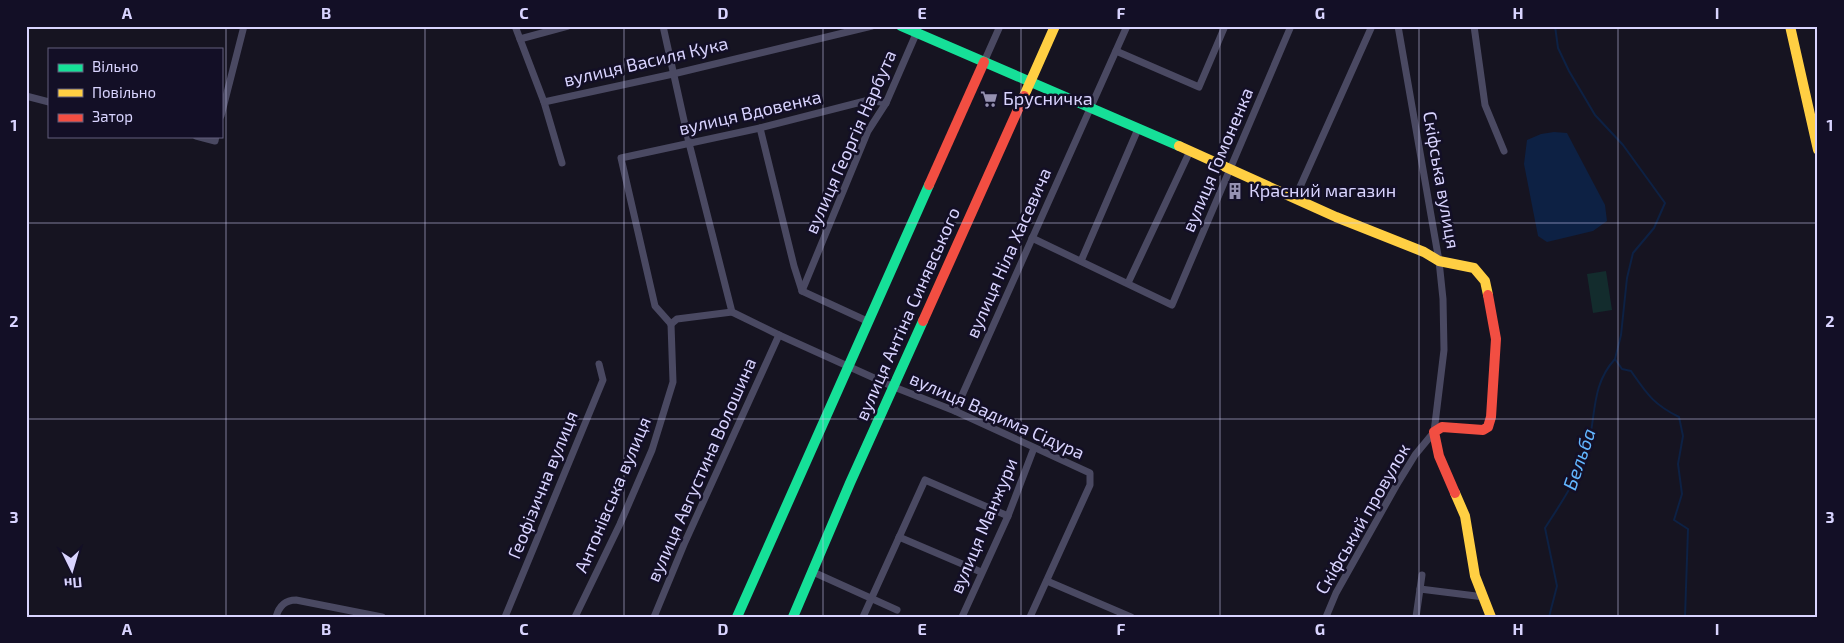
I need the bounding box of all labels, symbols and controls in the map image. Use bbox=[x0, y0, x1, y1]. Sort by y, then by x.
text: A bbox=[122, 3, 133, 22]
text: B bbox=[321, 3, 331, 22]
text: C bbox=[519, 3, 529, 22]
text: D bbox=[718, 3, 729, 22]
text: E bbox=[917, 3, 927, 22]
text: F bbox=[1117, 3, 1126, 22]
text: G bbox=[1315, 3, 1325, 22]
text: H bbox=[1512, 3, 1524, 22]
text: I bbox=[1715, 3, 1719, 22]
street label: вулиця Василя Кука bbox=[561, 31, 730, 91]
street label: вулиця Георгія Нарбута bbox=[800, 46, 901, 237]
legend bbox=[48, 48, 222, 138]
text: Вільно bbox=[92, 57, 139, 75]
text: Повільно bbox=[92, 83, 156, 101]
street label: вулиця Гомоненка bbox=[1177, 84, 1257, 235]
street label: вулиця Вдовенка bbox=[676, 85, 823, 139]
place label: Брусничка bbox=[1003, 87, 1093, 109]
supermarket icon: Брусничка bbox=[979, 89, 999, 109]
text: Затор bbox=[92, 107, 133, 125]
street label: Скіфська вулиця bbox=[1419, 109, 1465, 250]
text: 1 bbox=[11, 115, 17, 134]
text: 1 bbox=[1827, 115, 1833, 134]
street label: вулиця Ніла Хасевича bbox=[961, 164, 1056, 341]
place label: Красний магазин bbox=[1249, 179, 1396, 201]
building icon: Красний магазин bbox=[1225, 181, 1245, 201]
street label: вулиця Антіна Синявського bbox=[850, 204, 964, 424]
text: 2 bbox=[9, 311, 19, 330]
text: 2 bbox=[1825, 311, 1835, 330]
street label: вулиця Августина Волошина bbox=[642, 354, 761, 585]
street label: вулиця Вадима Сідура bbox=[907, 367, 1088, 464]
street label: Геофізична вулиця bbox=[502, 408, 582, 562]
street label: Антонівська вулиця bbox=[569, 413, 655, 576]
water label: Бельба bbox=[1557, 425, 1600, 493]
street label: Скіфський провулок bbox=[1310, 439, 1414, 598]
street label: вулиця Манжури bbox=[945, 455, 1022, 597]
text: 3 bbox=[9, 507, 19, 526]
text: 3 bbox=[1825, 507, 1835, 526]
north arrow bbox=[48, 546, 98, 596]
text: Пн bbox=[63, 574, 83, 593]
text: A bbox=[122, 619, 133, 638]
text: B bbox=[321, 619, 331, 638]
text: C bbox=[519, 619, 529, 638]
text: D bbox=[718, 619, 729, 638]
text: E bbox=[917, 619, 927, 638]
text: F bbox=[1117, 619, 1126, 638]
text: G bbox=[1315, 619, 1325, 638]
text: H bbox=[1512, 619, 1524, 638]
text: I bbox=[1715, 619, 1719, 638]

